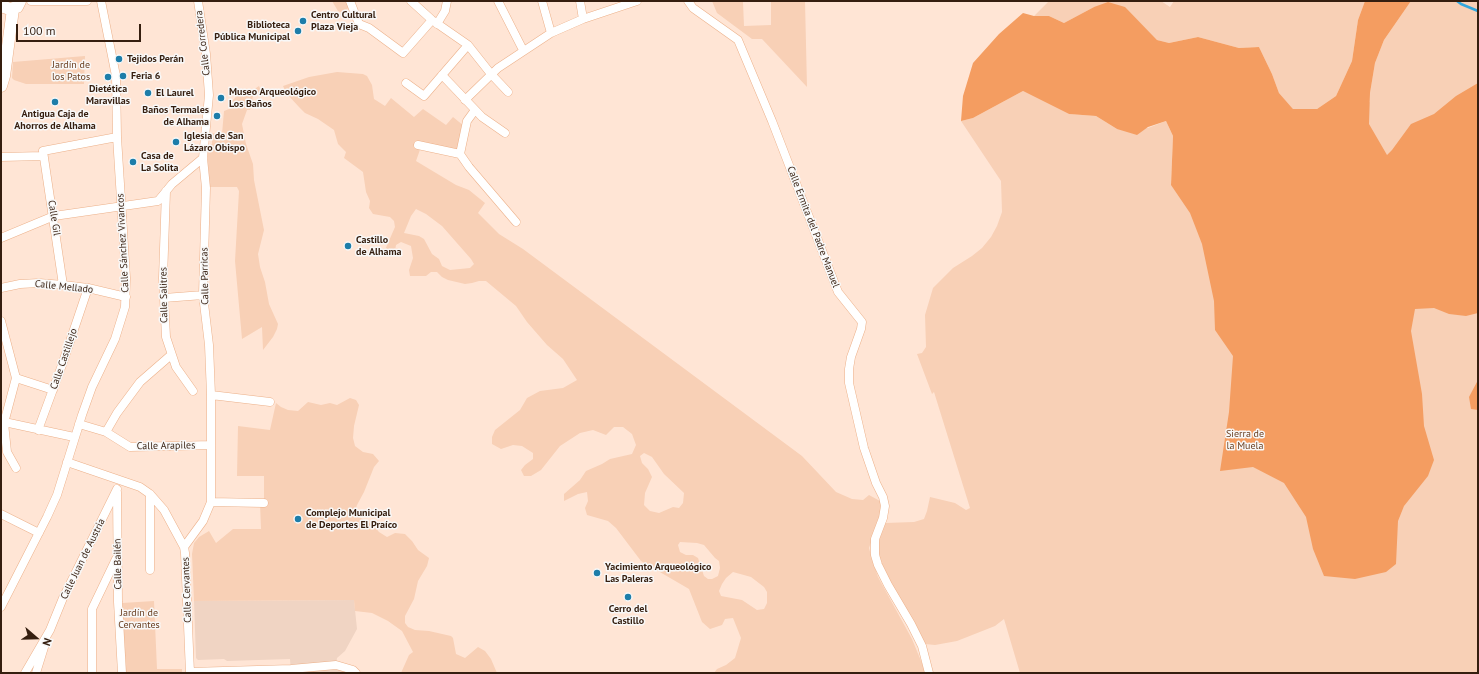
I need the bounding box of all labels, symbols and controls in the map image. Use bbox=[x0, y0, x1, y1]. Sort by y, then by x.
place label: Centro Cultural Plaza Vieja bbox=[311, 9, 376, 32]
street label: Calle Corredera bbox=[193, 10, 213, 76]
scale bar bbox=[18, 16, 143, 42]
marker: Centro Cultural Plaza Vieja bbox=[298, 16, 308, 26]
place label: Biblioteca Pública Municipal bbox=[214, 19, 290, 42]
text: 100 m bbox=[23, 23, 56, 38]
marker: Biblioteca Pública Municipal bbox=[293, 26, 303, 36]
place label: Tejidos Perán bbox=[127, 53, 184, 65]
marker: Tejidos Perán bbox=[114, 54, 124, 64]
park label: Jardín de los Patos bbox=[52, 59, 90, 82]
place label: Feria 6 bbox=[131, 70, 161, 82]
marker: Feria 6 bbox=[118, 71, 128, 81]
marker: Dietética Maravillas bbox=[103, 72, 113, 82]
place label: Dietética Maravillas bbox=[86, 83, 130, 106]
place label: Museo Arqueológico Los Baños bbox=[229, 86, 316, 110]
place label: El Laurel bbox=[156, 87, 194, 99]
marker: El Laurel bbox=[143, 88, 153, 98]
marker: Museo Arqueológico Los Baños bbox=[216, 93, 226, 103]
marker: Antigua Caja de Ahorros de Alhama bbox=[50, 97, 60, 107]
place label: Baños Termales de Alhama bbox=[142, 104, 209, 128]
place label: Antigua Caja de Ahorros de Alhama bbox=[14, 108, 96, 132]
marker: Baños Termales de Alhama bbox=[212, 111, 222, 121]
place label: Iglesia de San Lázaro Obispo bbox=[184, 130, 245, 154]
marker: Iglesia de San Lázaro Obispo bbox=[171, 137, 181, 147]
place label: Casa de La Solita bbox=[141, 150, 178, 174]
marker: Casa de La Solita bbox=[128, 157, 138, 167]
street label: Calle Ermita del Padre Manuel bbox=[784, 165, 842, 289]
street label: Calle Sánchez Vivancos bbox=[114, 193, 132, 293]
street label: Calle Gil bbox=[45, 199, 63, 237]
place label: Castillo de Alhama bbox=[356, 234, 401, 258]
marker: Castillo de Alhama bbox=[343, 241, 353, 251]
street label: Calle Parricas bbox=[198, 247, 212, 305]
street label: Calle Salitres bbox=[158, 267, 170, 323]
street label: Calle Mellado bbox=[34, 278, 94, 296]
street label: Calle Castillejo bbox=[48, 327, 80, 391]
park label: Sierra de la Muela bbox=[1226, 428, 1264, 452]
street label: Calle Arapiles bbox=[137, 439, 195, 453]
place label: Complejo Municipal de Deportes El Praíco bbox=[306, 507, 397, 530]
marker: Complejo Municipal de Deportes El Praíco bbox=[293, 514, 303, 524]
street label: Calle Juan de Austria bbox=[58, 517, 108, 601]
street label: Calle Bailén bbox=[112, 538, 124, 590]
street label: Calle Cervantes bbox=[180, 557, 194, 623]
place label: Yacimiento Arqueológico Las Paleras bbox=[605, 561, 711, 584]
marker: Yacimiento Arqueológico Las Paleras bbox=[592, 568, 602, 578]
marker: Cerro del Castillo bbox=[623, 592, 633, 602]
place label: Cerro del Castillo bbox=[609, 603, 647, 626]
park label: Jardín de Cervantes bbox=[118, 607, 160, 630]
north arrow bbox=[16, 618, 56, 658]
text: N bbox=[39, 636, 55, 648]

